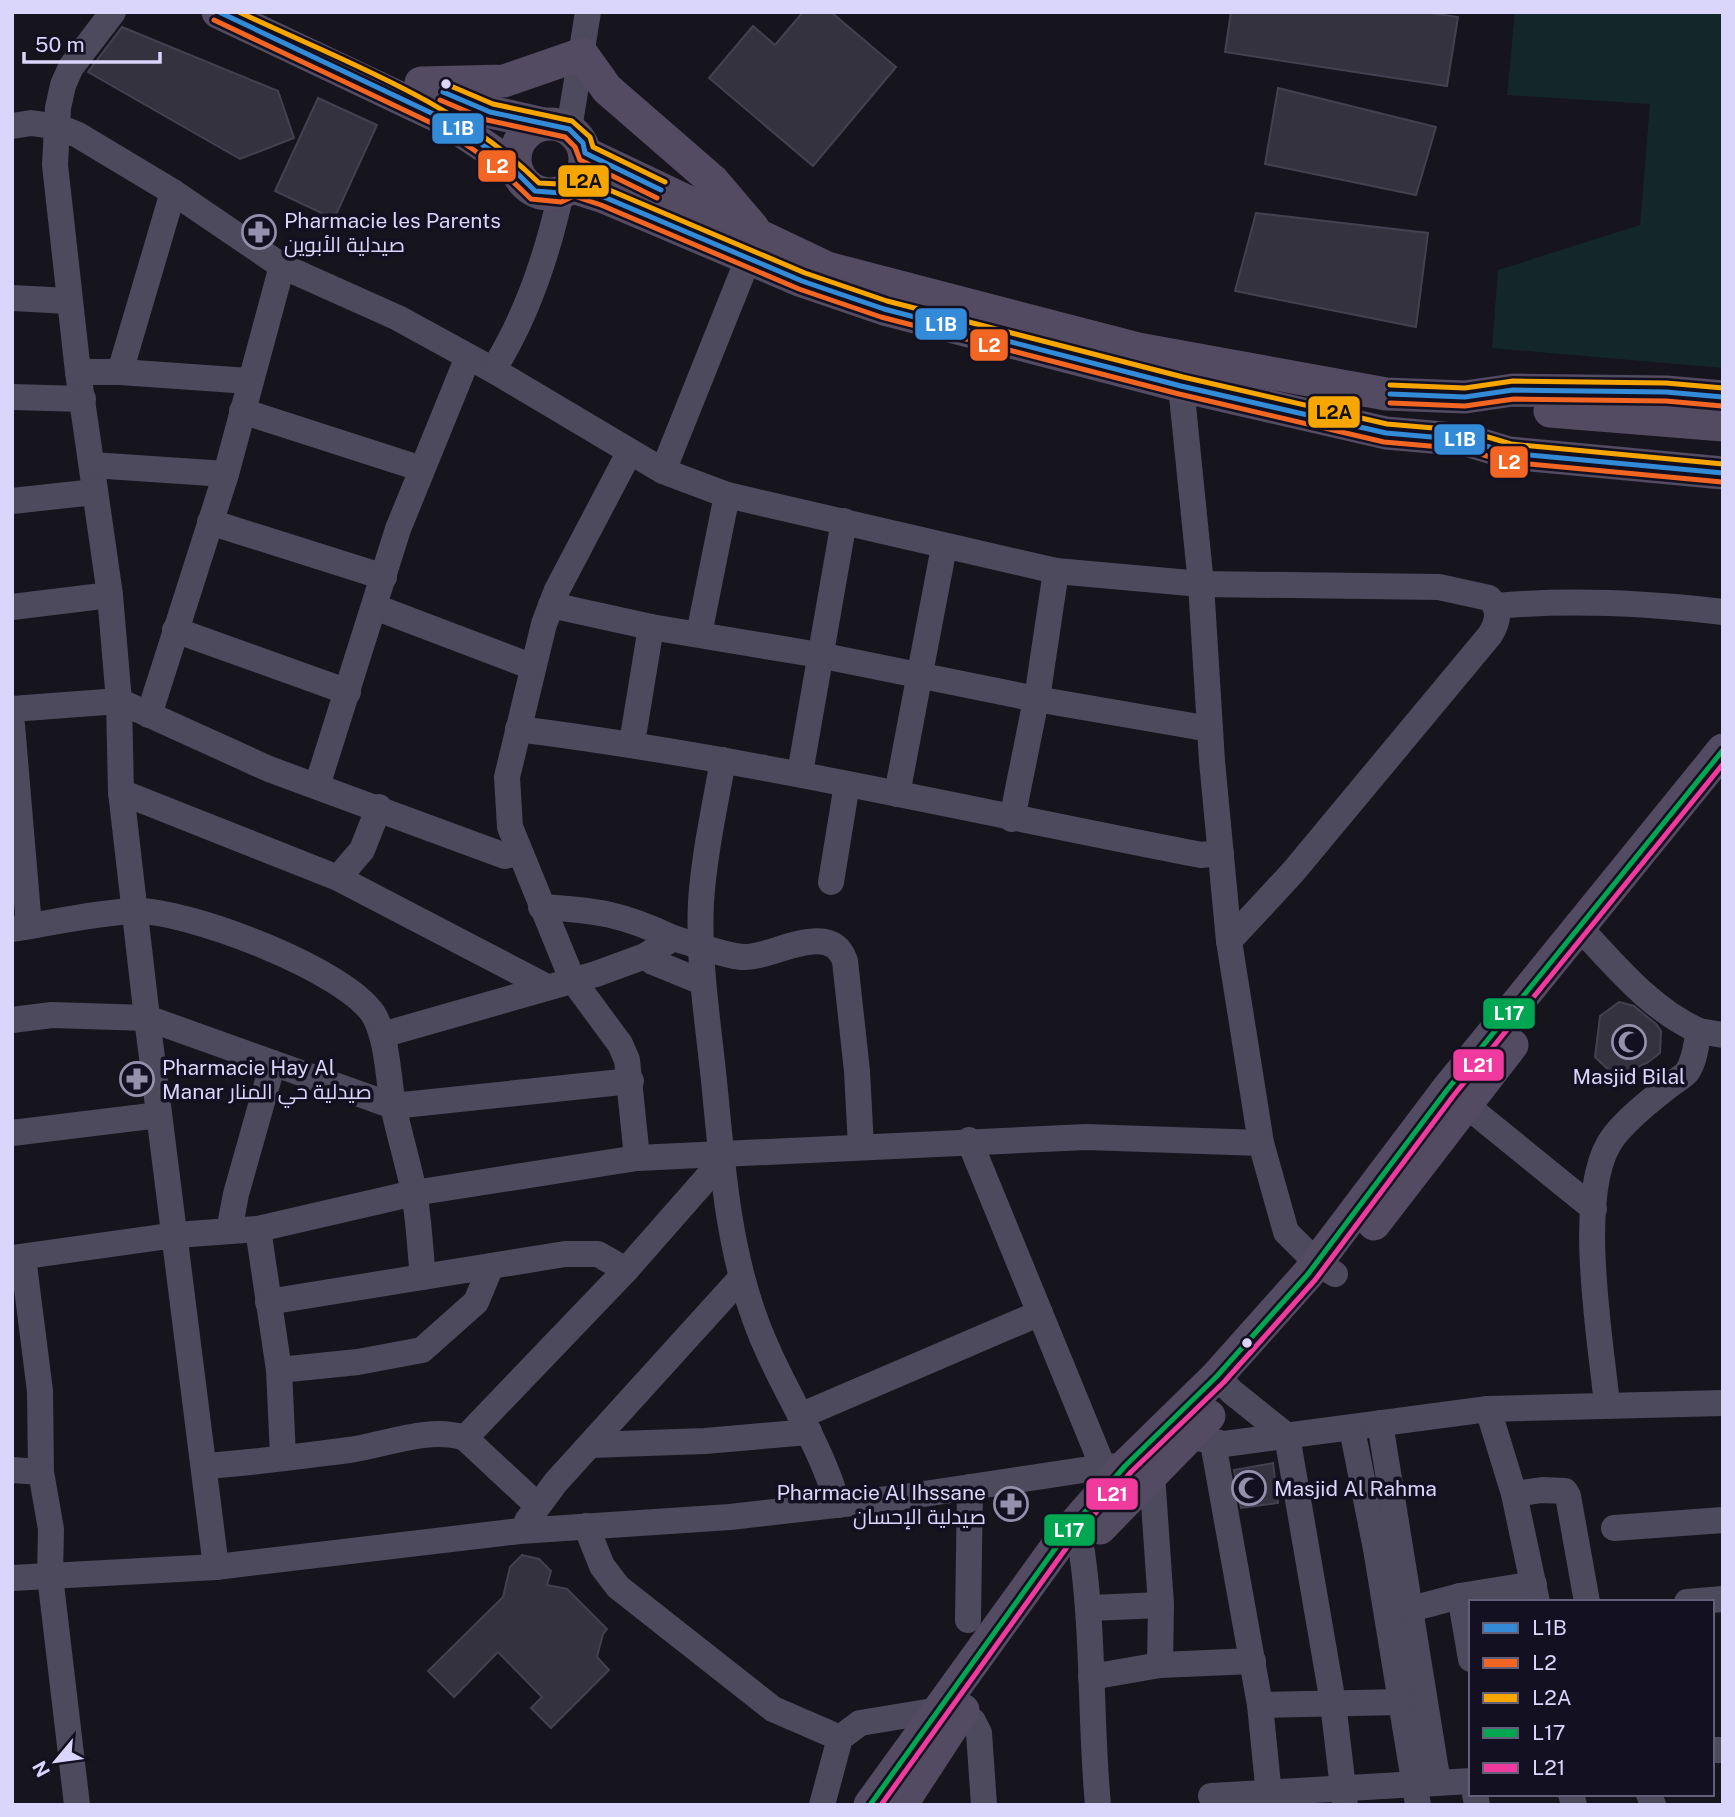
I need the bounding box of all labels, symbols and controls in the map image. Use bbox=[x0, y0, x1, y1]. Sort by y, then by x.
scale bar bbox=[24, 21, 161, 65]
text: 50 m bbox=[35, 32, 85, 57]
unlabelled marker bbox=[439, 77, 453, 91]
line badge: L1B bbox=[431, 112, 485, 145]
text: L1B bbox=[442, 117, 474, 139]
line badge: L2 bbox=[477, 149, 517, 183]
text: L2 bbox=[485, 155, 509, 177]
line badge: L2A bbox=[557, 164, 610, 198]
text: L2A bbox=[566, 170, 603, 192]
place label: Pharmacie les Parents صيدلية الأبوين bbox=[284, 208, 501, 258]
pharmacy icon: Pharmacie les Parents صيدلية الأبوين bbox=[240, 213, 278, 251]
line badge: L1B bbox=[914, 307, 968, 341]
text: L1B bbox=[925, 313, 957, 335]
line badge: L2 bbox=[969, 328, 1009, 362]
text: L2 bbox=[977, 334, 1001, 356]
line badge: L2A bbox=[1307, 395, 1361, 429]
text: L2A bbox=[1316, 401, 1353, 423]
line badge: L1B bbox=[1433, 423, 1486, 456]
text: L1B bbox=[1444, 428, 1476, 450]
line badge: L2 bbox=[1489, 445, 1529, 479]
text: L2 bbox=[1497, 451, 1521, 473]
line badge: L17 bbox=[1482, 997, 1536, 1030]
text: L17 bbox=[1494, 1002, 1525, 1024]
mosque icon: Masjid Bilal bbox=[1610, 1023, 1648, 1061]
line badge: L21 bbox=[1452, 1048, 1505, 1082]
text: L21 bbox=[1462, 1054, 1494, 1076]
place label: Pharmacie Hay Al Manar صيدلية حي المنار bbox=[162, 1055, 372, 1108]
pharmacy icon: Pharmacie Hay Al Manar صيدلية حي المنار bbox=[118, 1060, 156, 1098]
place label: Masjid Bilal bbox=[1573, 1064, 1685, 1089]
unlabelled marker bbox=[1240, 1336, 1254, 1350]
mosque icon: Masjid Al Rahma bbox=[1230, 1469, 1268, 1507]
place label: Masjid Al Rahma bbox=[1274, 1476, 1437, 1501]
line badge: L21 bbox=[1085, 1477, 1139, 1511]
place label: Pharmacie Al Ihssane صيدلية الإحسان bbox=[776, 1480, 986, 1530]
text: L21 bbox=[1096, 1483, 1128, 1505]
pharmacy icon: Pharmacie Al Ihssane صيدلية الإحسان bbox=[992, 1485, 1030, 1523]
line badge: L17 bbox=[1043, 1513, 1096, 1547]
text: L17 bbox=[1054, 1519, 1085, 1541]
legend bbox=[1469, 1600, 1714, 1796]
text: L1B bbox=[1532, 1615, 1567, 1640]
text: L2 bbox=[1532, 1650, 1557, 1675]
text: L2A bbox=[1532, 1685, 1572, 1710]
text: L17 bbox=[1532, 1720, 1565, 1745]
north arrow bbox=[21, 1726, 91, 1796]
text: L21 bbox=[1532, 1755, 1565, 1780]
text: N bbox=[28, 1757, 54, 1781]

